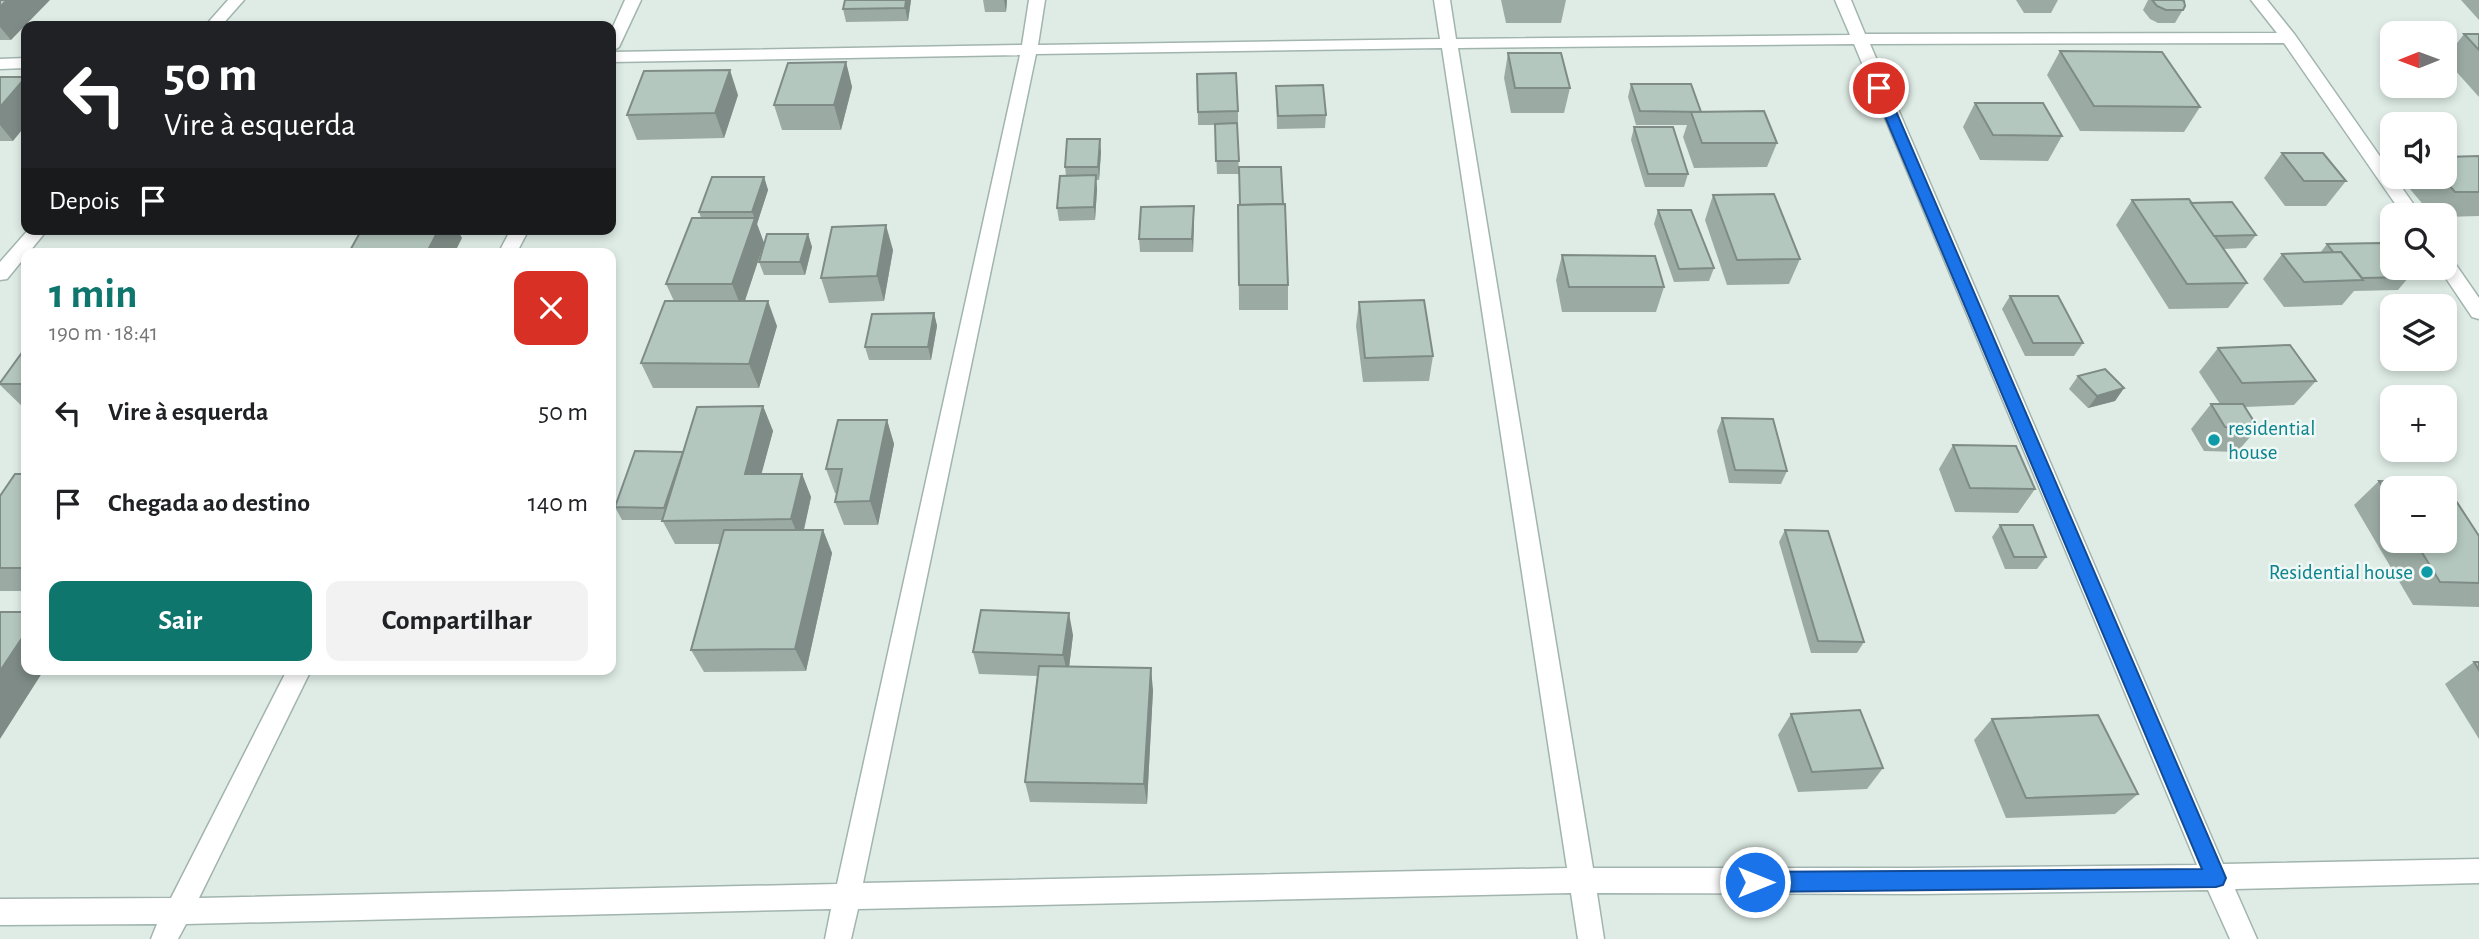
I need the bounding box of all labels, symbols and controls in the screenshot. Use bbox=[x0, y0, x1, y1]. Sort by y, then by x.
north arrow bbox=[2380, 21, 2457, 98]
map controls bbox=[2380, 21, 2457, 553]
icon: left bbox=[49, 49, 140, 140]
text: 50 m bbox=[164, 51, 258, 100]
pin bbox=[1849, 58, 1909, 118]
icon: arrive bbox=[1860, 69, 1898, 107]
text: Vire à esquerda bbox=[164, 109, 356, 141]
button: sound bbox=[2380, 112, 2457, 189]
icon: arrive bbox=[134, 182, 172, 220]
text: Depois bbox=[49, 188, 120, 214]
button: search bbox=[2380, 203, 2457, 280]
button: close bbox=[514, 271, 588, 345]
text: 1 min bbox=[49, 273, 138, 315]
button: layers bbox=[2380, 294, 2457, 371]
text: 190 m · 18:41 bbox=[49, 322, 158, 345]
button: + bbox=[2380, 385, 2457, 462]
icon: left bbox=[49, 394, 87, 432]
text: Vire à esquerda bbox=[108, 399, 269, 425]
text: 50 m bbox=[538, 399, 588, 425]
place label: residential house bbox=[2228, 418, 2315, 463]
marker: residential house bbox=[2206, 432, 2222, 448]
button: − bbox=[2380, 476, 2457, 553]
icon: arrive bbox=[49, 485, 87, 523]
text: Chegada ao destino bbox=[108, 490, 310, 516]
text: 140 m bbox=[528, 490, 588, 516]
place label: Residential house bbox=[2269, 562, 2413, 583]
marker: Residential house bbox=[2419, 564, 2435, 580]
button: Sair bbox=[49, 581, 312, 661]
button: Compartilhar bbox=[326, 581, 588, 661]
position arrow bbox=[1718, 845, 1792, 919]

